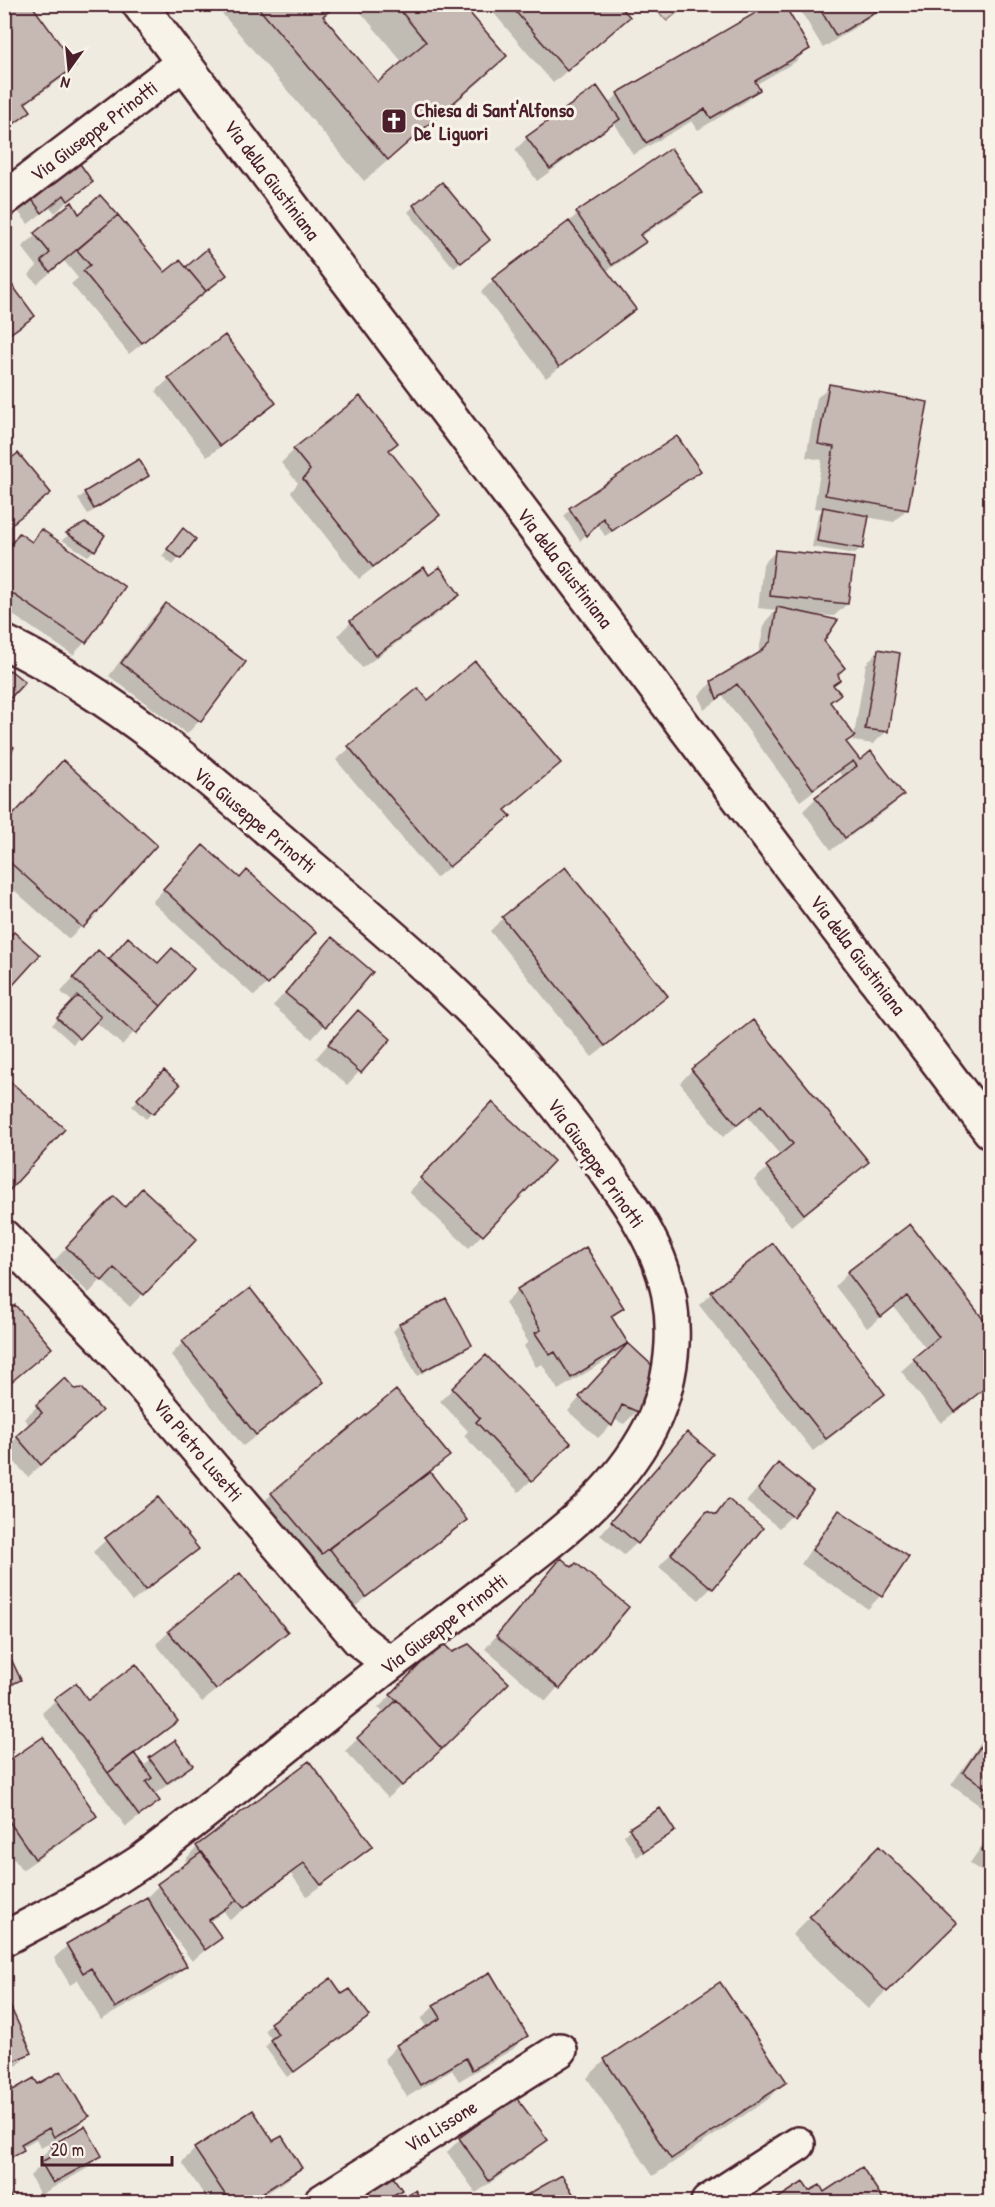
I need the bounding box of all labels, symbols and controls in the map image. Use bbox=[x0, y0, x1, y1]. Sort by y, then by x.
north arrow bbox=[39, 39, 99, 99]
text: N bbox=[58, 72, 72, 95]
street label: Via Giuseppe Prinotti bbox=[25, 74, 163, 187]
place label: Chiesa di Sant'Alfonso De' Liguori bbox=[414, 96, 574, 147]
church icon: Chiesa di Sant'Alfonso De' Liguori bbox=[379, 106, 409, 136]
street label: Via della Giustiniana bbox=[218, 114, 327, 246]
street label: Via della Giustiniana bbox=[511, 502, 620, 634]
street label: Via Giuseppe Prinotti bbox=[188, 760, 322, 879]
street label: Via della Giustiniana bbox=[804, 889, 913, 1021]
street label: Via Giuseppe Prinotti bbox=[542, 1092, 651, 1233]
street label: Via Pietro Lusetti bbox=[147, 1392, 249, 1507]
street label: Via Giuseppe Prinotti bbox=[375, 1567, 513, 1680]
street label: Via Lissone bbox=[399, 2093, 482, 2158]
scale bar bbox=[42, 2129, 172, 2167]
text: 20 m bbox=[51, 2137, 84, 2162]

